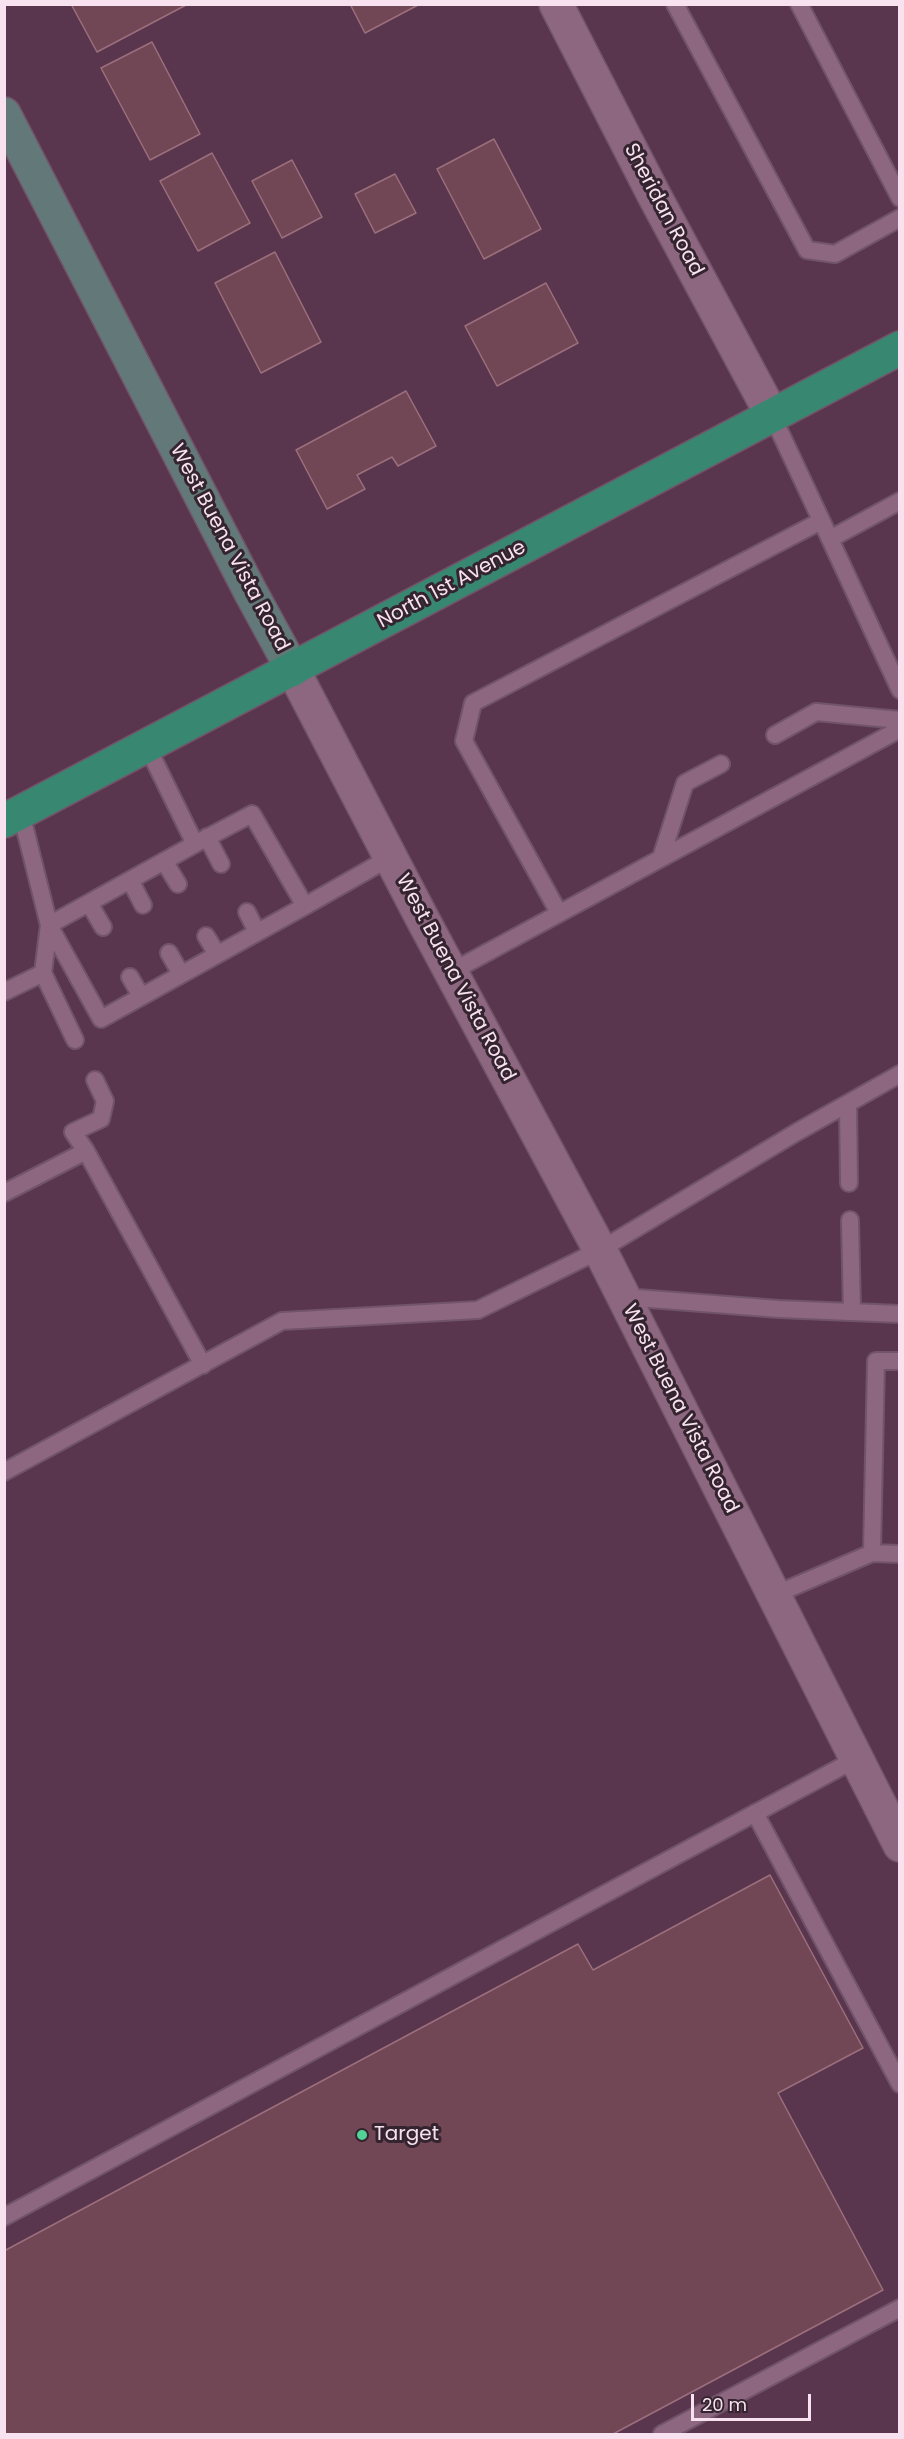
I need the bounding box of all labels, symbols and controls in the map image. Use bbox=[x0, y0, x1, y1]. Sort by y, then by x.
street label: Sheridan Road bbox=[618, 140, 708, 280]
street label: West Buena Vista Road bbox=[164, 440, 294, 656]
street label: North 1st Avenue bbox=[374, 536, 530, 634]
street label: West Buena Vista Road bbox=[390, 870, 520, 1086]
street label: West Buena Vista Road bbox=[617, 1301, 743, 1517]
place label: Target bbox=[374, 2123, 439, 2147]
marker: Target bbox=[355, 2128, 369, 2142]
scale bar bbox=[694, 2382, 814, 2420]
text: 20 m bbox=[702, 2392, 747, 2417]

